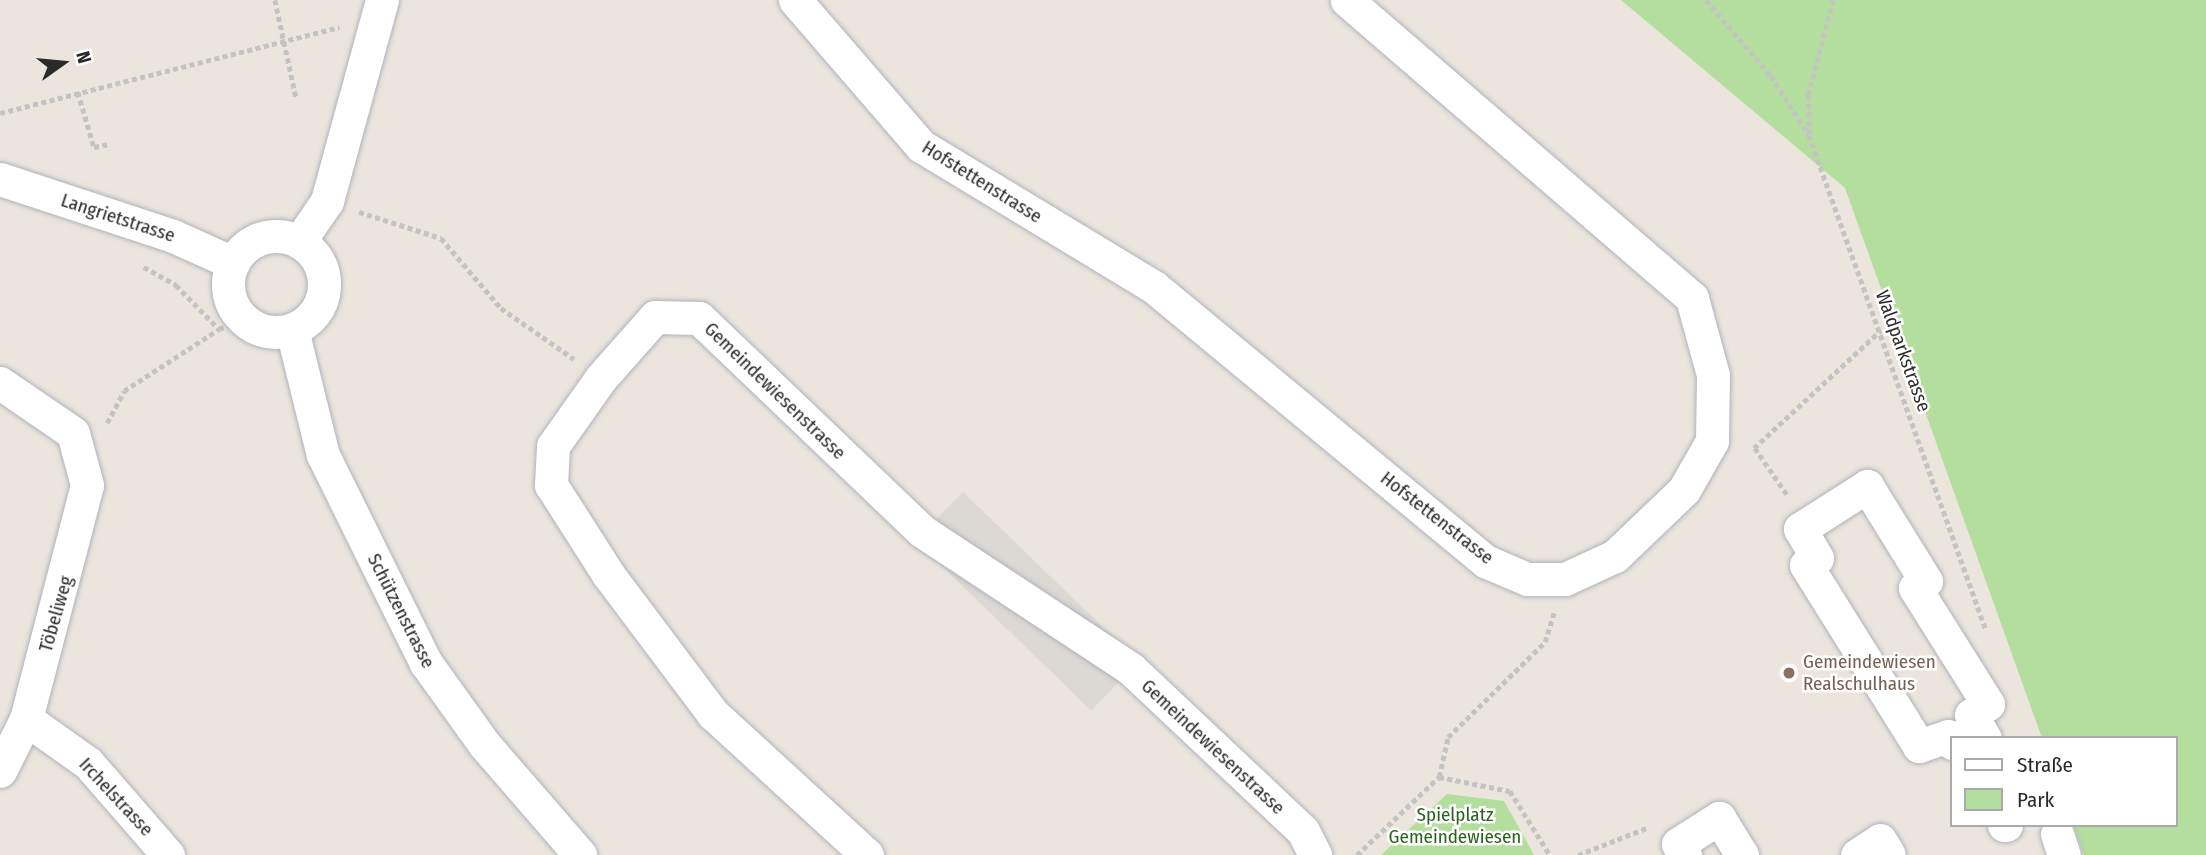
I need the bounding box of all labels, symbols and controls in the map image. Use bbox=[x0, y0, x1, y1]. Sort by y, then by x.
north arrow bbox=[28, 28, 98, 98]
text: N bbox=[71, 49, 96, 66]
street label: Hofstettenstrasse bbox=[918, 136, 1046, 228]
street label: Langrietstrasse bbox=[58, 189, 178, 247]
street label: Waldparkstrasse bbox=[1870, 287, 1936, 415]
street label: Gemeindewiesenstrasse bbox=[700, 318, 850, 464]
street label: Hofstettenstrasse bbox=[1376, 467, 1498, 569]
street label: Schützenstrasse bbox=[362, 550, 440, 672]
street label: Töbeliweg bbox=[34, 573, 78, 655]
place label: Gemeindewiesen Realschulhaus bbox=[1803, 651, 1936, 695]
marker: Gemeindewiesen Realschulhaus bbox=[1781, 665, 1797, 681]
street label: Gemeindewiesenstrasse bbox=[1137, 675, 1289, 819]
legend bbox=[1951, 736, 2178, 827]
text: Straße bbox=[2017, 752, 2073, 778]
street label: Irchelstrasse bbox=[74, 753, 158, 841]
text: Park bbox=[2017, 787, 2054, 813]
park label: Spielplatz Gemeindewiesen bbox=[1389, 804, 1521, 848]

